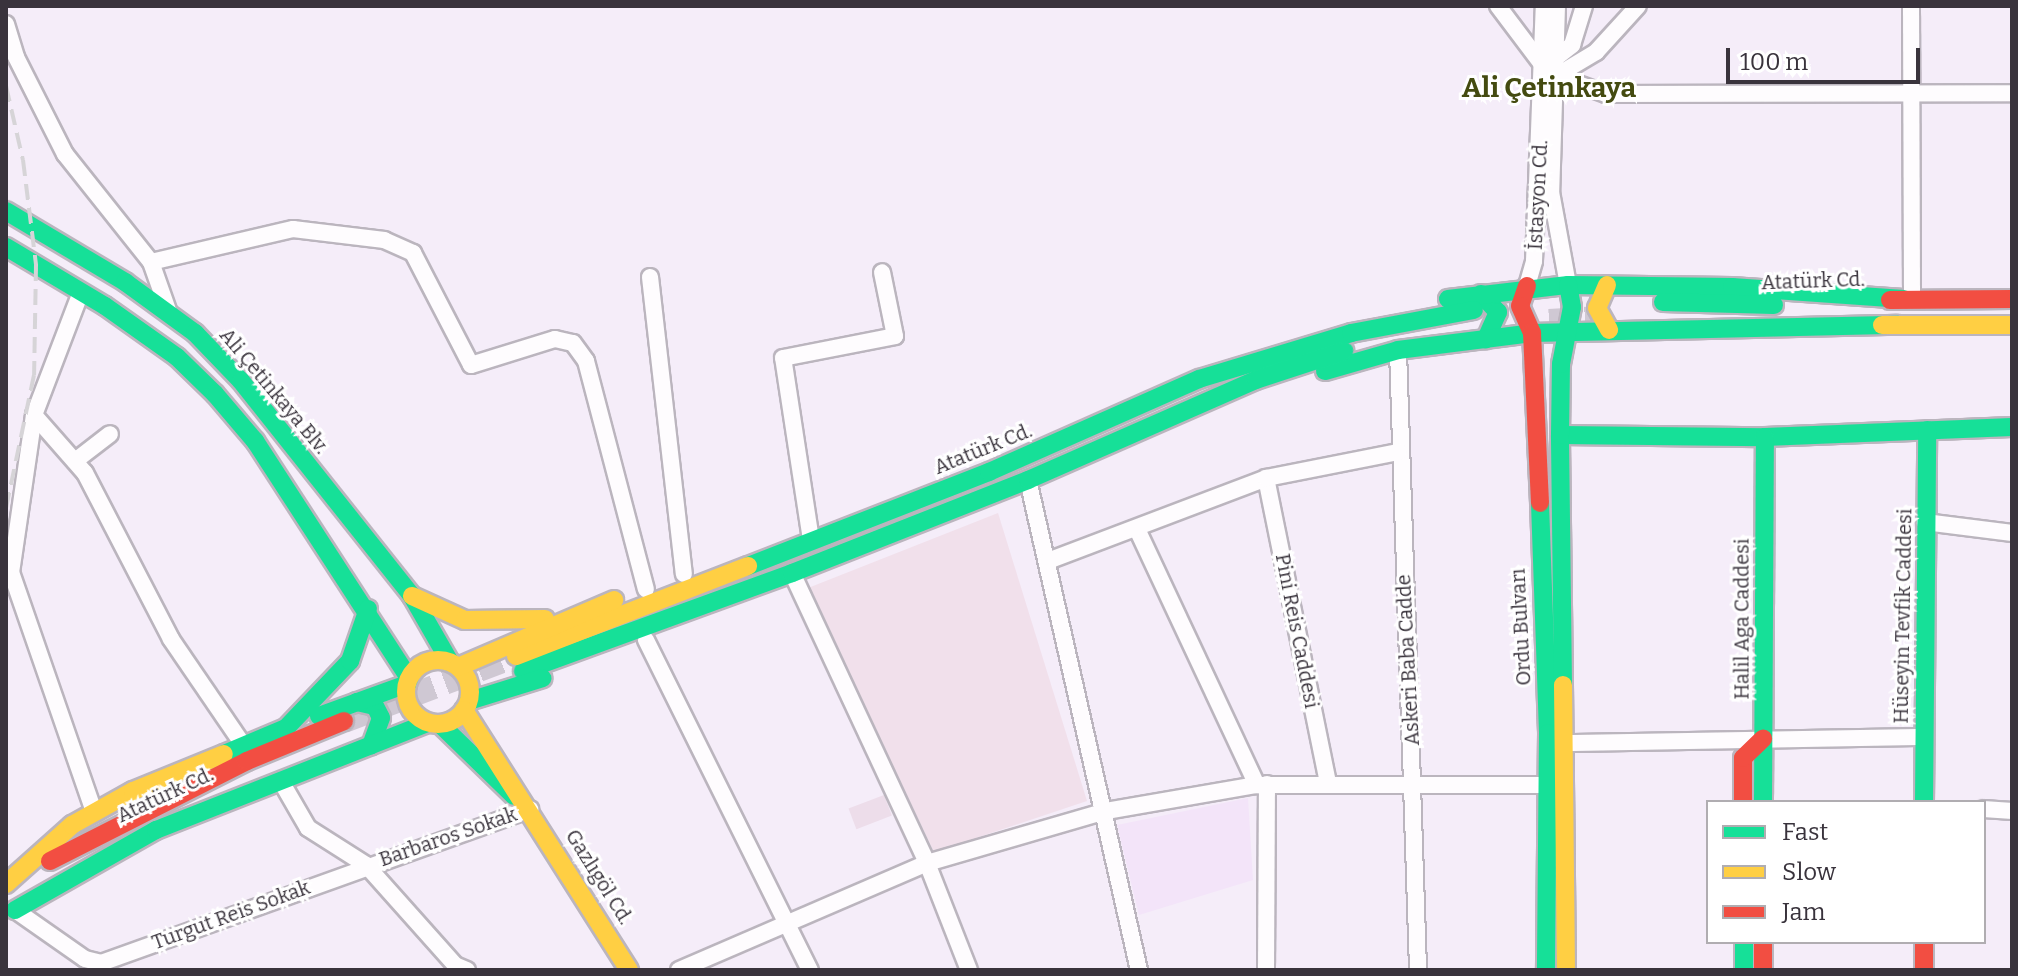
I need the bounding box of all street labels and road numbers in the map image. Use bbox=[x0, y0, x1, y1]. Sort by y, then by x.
street label: İstasyon Cd. bbox=[1523, 139, 1553, 251]
street label: Atatürk Cd. bbox=[1761, 267, 1865, 295]
street label: Ali Çetinkaya Blv. bbox=[215, 323, 333, 459]
street label: Atatürk Cd. bbox=[931, 419, 1035, 479]
street label: Hüseyin Tevfik Caddesi bbox=[1889, 508, 1917, 724]
street label: Halil Aga Caddesi bbox=[1730, 538, 1754, 700]
street label: Pini Reis Caddesi bbox=[1270, 552, 1324, 710]
street label: Ordu Bulvarı bbox=[1506, 568, 1536, 686]
street label: Askeri Baba Cadde bbox=[1392, 574, 1424, 746]
street label: Atatürk Cd. bbox=[113, 762, 217, 828]
street label: Barbaros Sokak bbox=[376, 802, 520, 872]
street label: Gazlıgöl Cd. bbox=[560, 825, 638, 929]
street label: Turgut Reis Sokak bbox=[149, 875, 313, 955]

